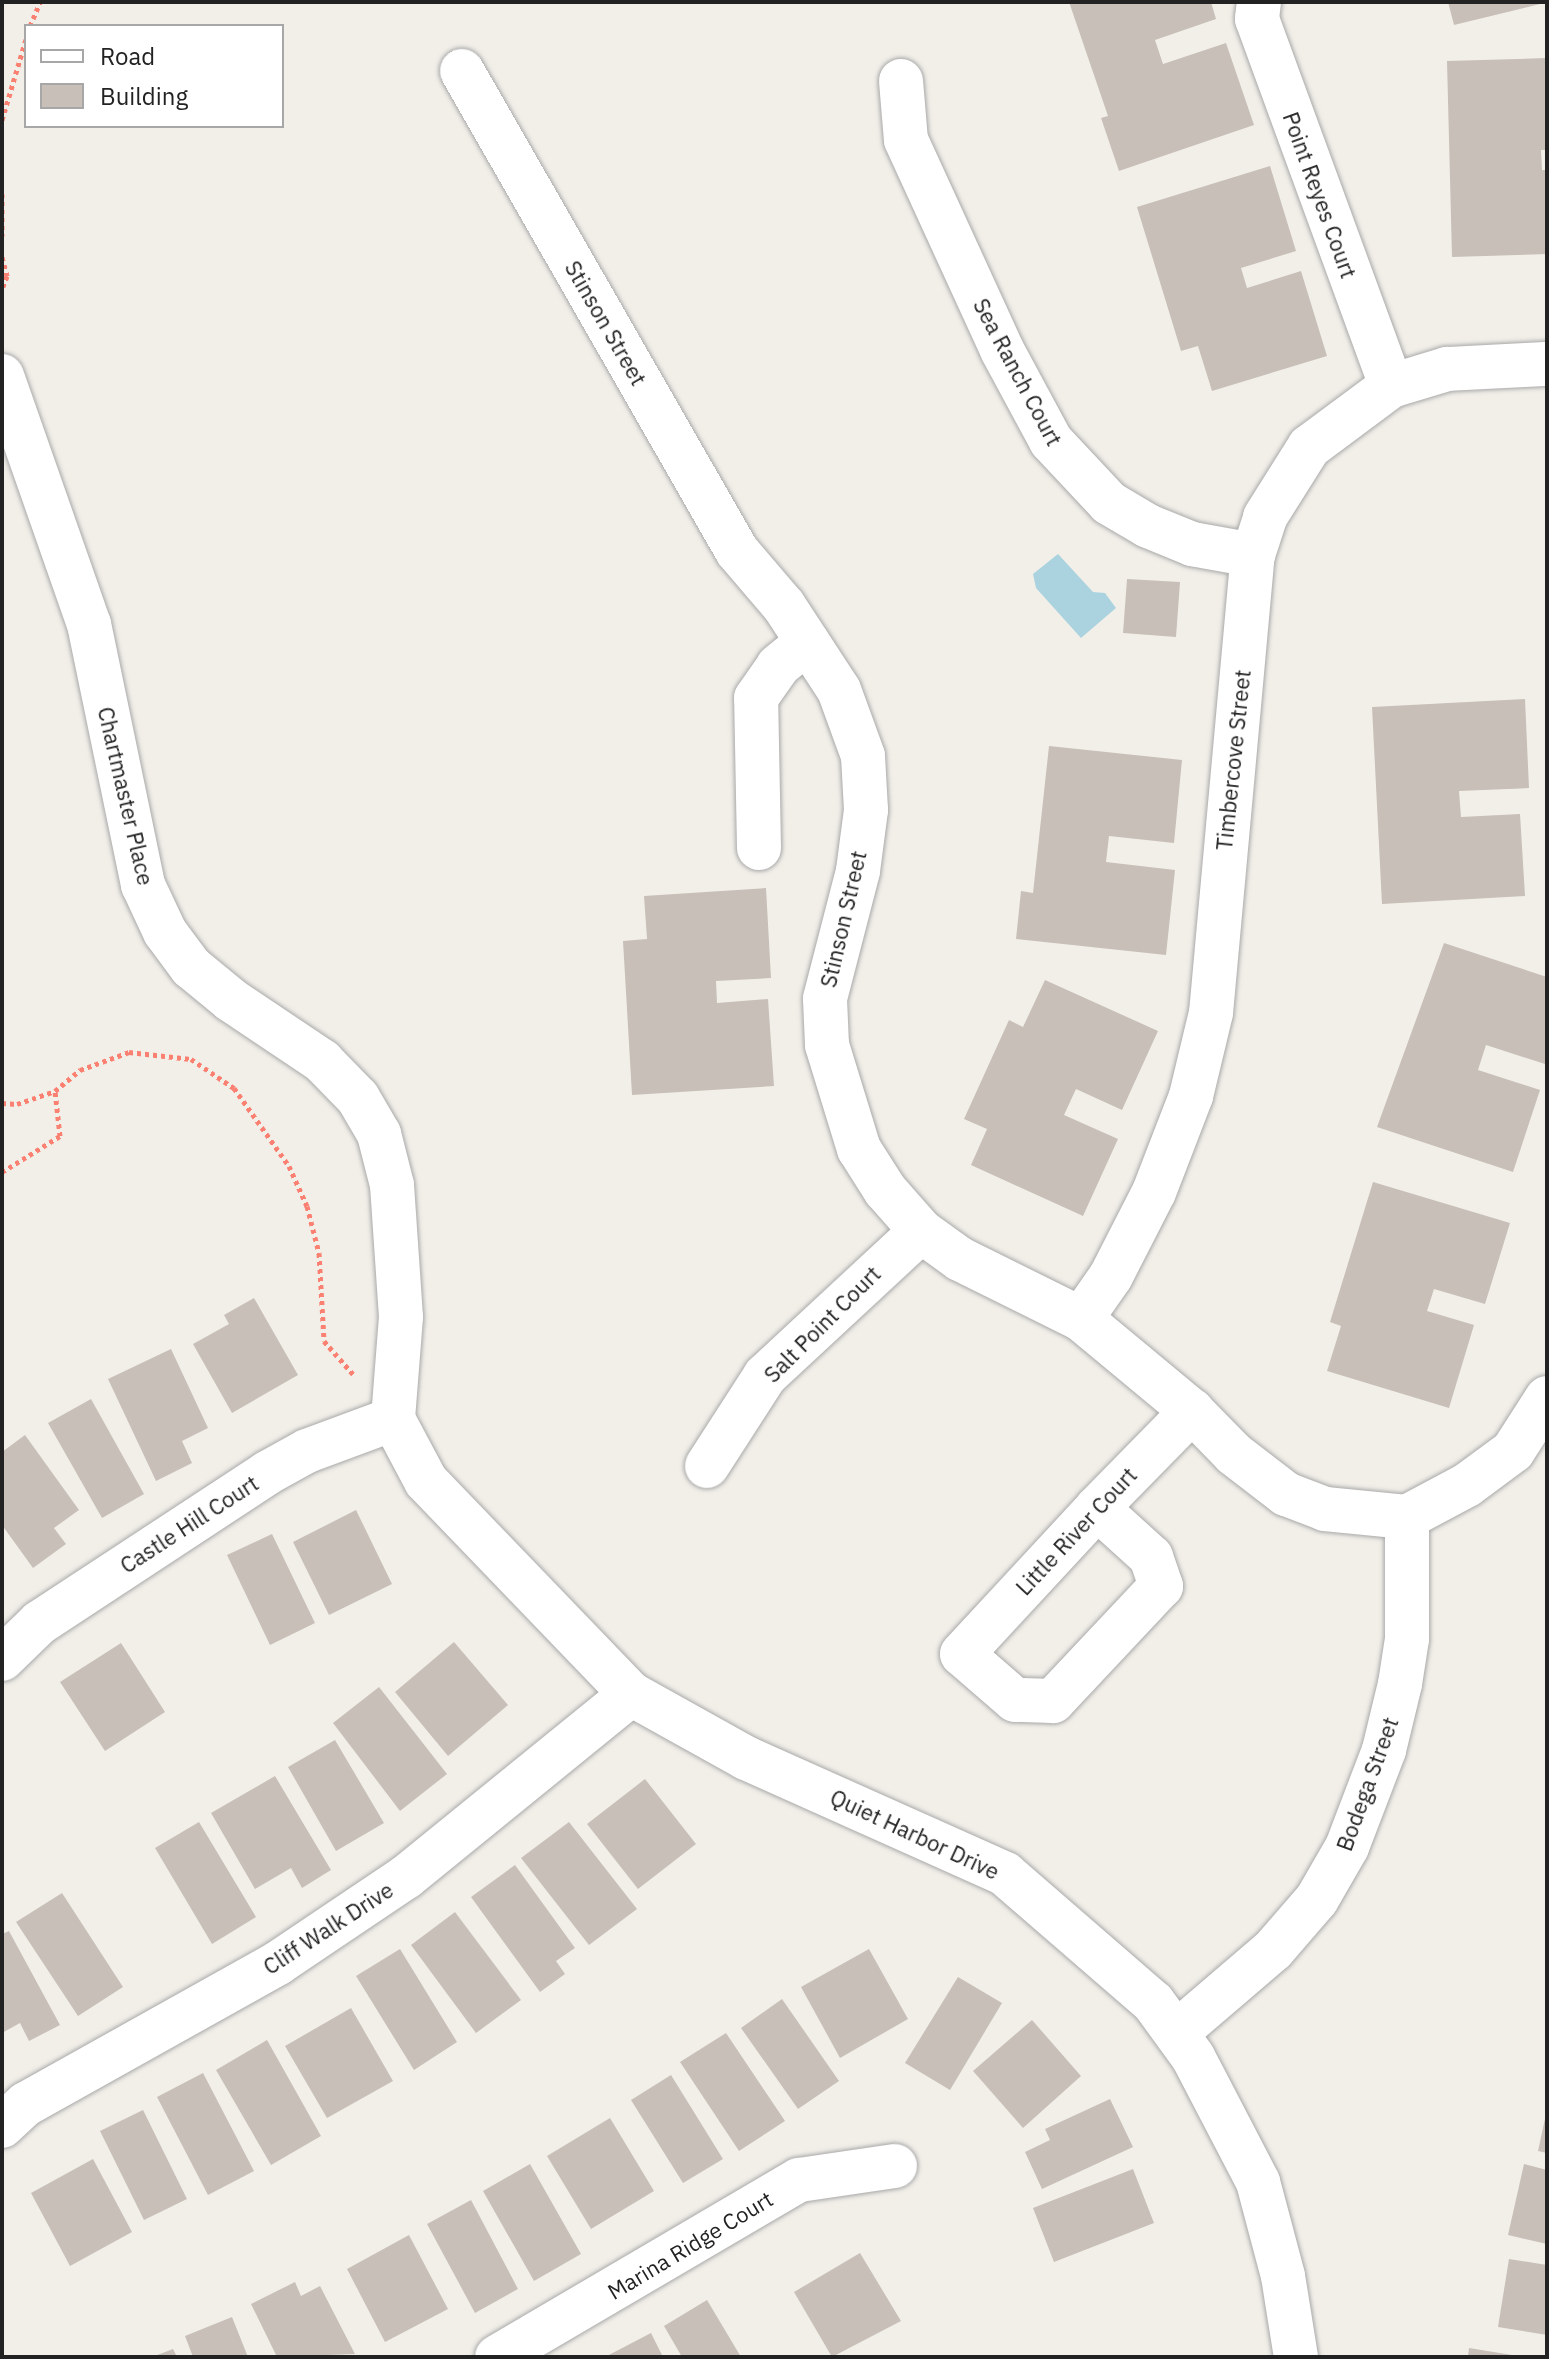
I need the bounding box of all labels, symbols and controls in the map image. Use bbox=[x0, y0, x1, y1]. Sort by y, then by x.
legend bbox=[24, 24, 284, 128]
text: Road bbox=[100, 40, 155, 72]
text: Building bbox=[100, 80, 188, 112]
street label: Point Reyes Court bbox=[1278, 108, 1362, 282]
street label: Stinson Street bbox=[560, 256, 652, 390]
street label: Sea Ranch Court bbox=[968, 294, 1068, 450]
street label: Timbercove Street bbox=[1210, 668, 1256, 852]
street label: Chartmaster Place bbox=[93, 704, 159, 888]
street label: Stinson Street bbox=[814, 848, 872, 990]
street label: Salt Point Court bbox=[758, 1260, 886, 1388]
street label: Little River Court bbox=[1010, 1462, 1142, 1600]
street label: Castle Hill Court bbox=[115, 1470, 263, 1578]
street label: Bodega Street bbox=[1331, 1714, 1403, 1854]
street label: Quiet Harbor Drive bbox=[826, 1783, 1004, 1885]
street label: Cliff Walk Drive bbox=[258, 1876, 398, 1980]
street label: Marina Ridge Court bbox=[603, 2185, 777, 2305]

